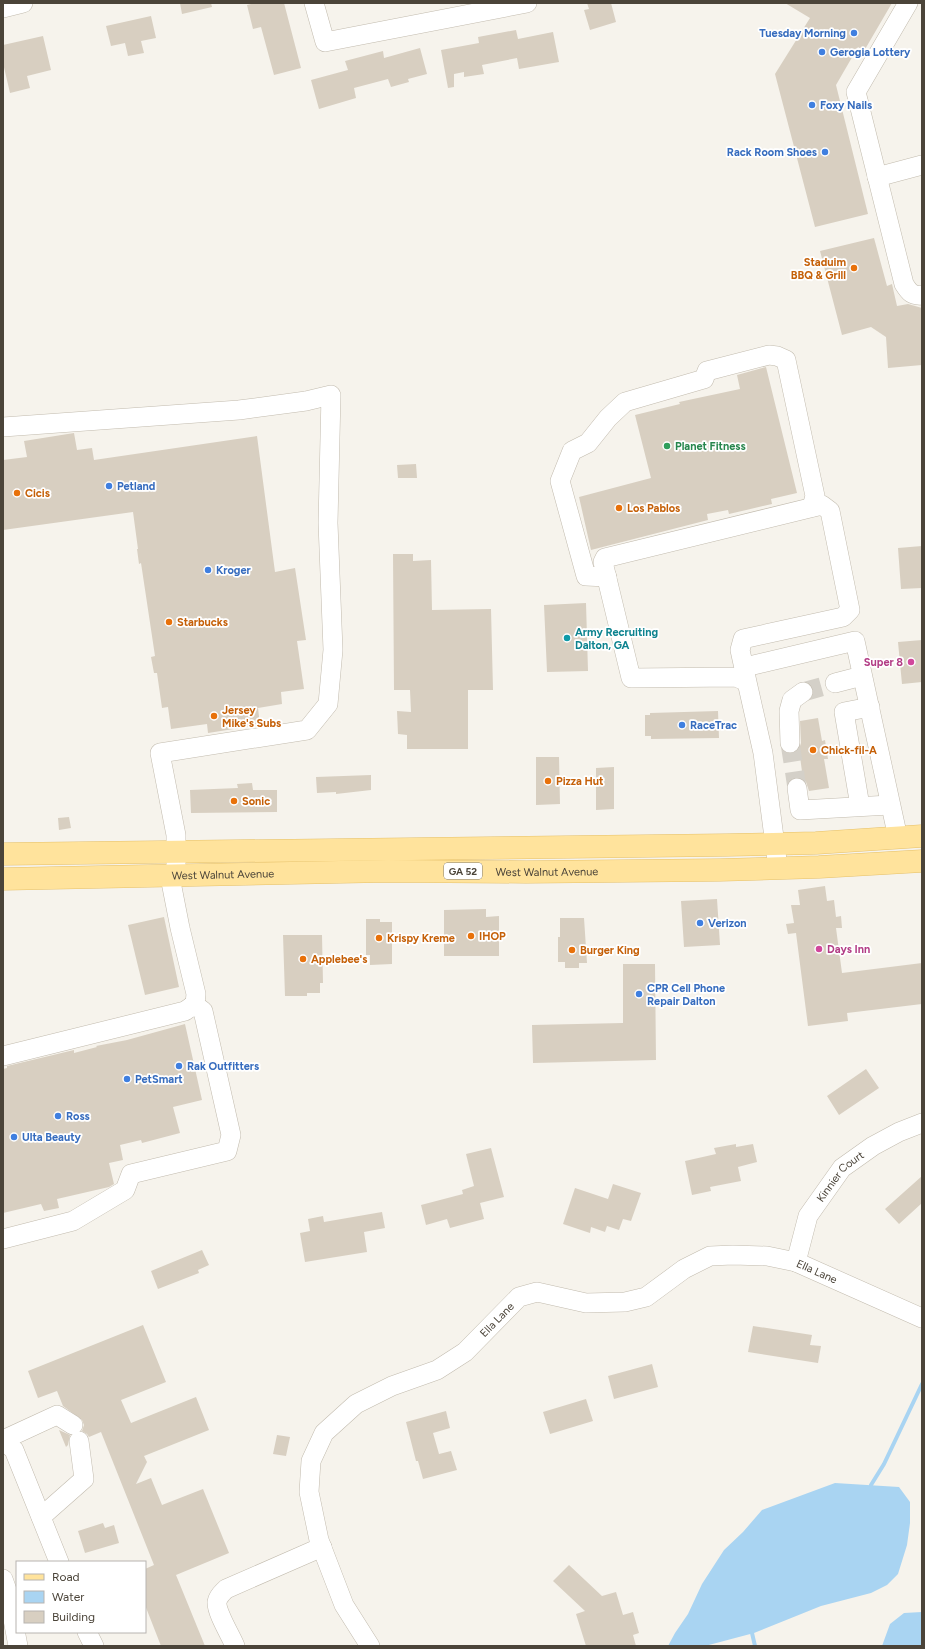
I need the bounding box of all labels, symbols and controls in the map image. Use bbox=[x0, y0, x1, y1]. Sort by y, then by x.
place label: Tuesday Morning bbox=[759, 27, 846, 40]
marker: Tuesday Morning bbox=[849, 28, 859, 38]
place label: Gerogia Lottery bbox=[830, 46, 911, 59]
marker: Gerogia Lottery bbox=[817, 47, 827, 57]
place label: Foxy Nails bbox=[820, 99, 872, 112]
marker: Foxy Nails bbox=[807, 100, 817, 110]
place label: Rack Room Shoes bbox=[727, 146, 817, 159]
marker: Rack Room Shoes bbox=[820, 147, 830, 157]
place label: Staduim BBQ & Grill bbox=[791, 256, 846, 282]
marker: Staduim BBQ & Grill bbox=[849, 263, 859, 273]
place label: Planet Fitness bbox=[675, 440, 746, 453]
marker: Planet Fitness bbox=[662, 441, 672, 451]
place label: Petland bbox=[117, 480, 155, 493]
marker: Petland bbox=[104, 481, 114, 491]
place label: Cicis bbox=[25, 487, 50, 500]
marker: Cicis bbox=[12, 488, 22, 498]
place label: Los Pablos bbox=[627, 502, 680, 515]
marker: Los Pablos bbox=[614, 503, 624, 513]
place label: Kroger bbox=[216, 564, 252, 577]
marker: Kroger bbox=[203, 565, 213, 575]
place label: Starbucks bbox=[177, 616, 228, 629]
marker: Starbucks bbox=[164, 617, 174, 627]
place label: Army Recruiting Dalton, GA bbox=[575, 626, 658, 652]
marker: Army Recruiting Dalton, GA bbox=[562, 633, 572, 643]
place label: Super 8 bbox=[864, 656, 903, 669]
marker: Super 8 bbox=[906, 657, 916, 667]
place label: Jersey Mike's Subs bbox=[222, 704, 281, 730]
marker: Jersey Mike's Subs bbox=[209, 711, 219, 721]
place label: RaceTrac bbox=[690, 719, 737, 732]
marker: RaceTrac bbox=[677, 720, 687, 730]
place label: Chick-fil-A bbox=[821, 744, 877, 757]
marker: Chick-fil-A bbox=[808, 745, 818, 755]
place label: Pizza Hut bbox=[556, 775, 604, 788]
marker: Pizza Hut bbox=[543, 776, 553, 786]
place label: Sonic bbox=[242, 795, 270, 808]
marker: Sonic bbox=[229, 796, 239, 806]
road number: GA 52 bbox=[444, 863, 482, 879]
street label: West Walnut Avenue bbox=[495, 865, 598, 879]
street label: West Walnut Avenue bbox=[171, 867, 274, 882]
place label: Verizon bbox=[708, 917, 747, 930]
marker: Verizon bbox=[695, 918, 705, 928]
place label: IHOP bbox=[479, 930, 506, 943]
marker: IHOP bbox=[466, 931, 476, 941]
place label: Krispy Kreme bbox=[387, 932, 455, 945]
marker: Krispy Kreme bbox=[374, 933, 384, 943]
place label: Days Inn bbox=[827, 943, 870, 956]
place label: Burger King bbox=[580, 944, 640, 957]
marker: Days Inn bbox=[814, 944, 824, 954]
marker: Burger King bbox=[567, 945, 577, 955]
place label: Applebee's bbox=[311, 953, 367, 966]
marker: Applebee's bbox=[298, 954, 308, 964]
place label: CPR Cell Phone Repair Dalton bbox=[647, 982, 725, 1008]
marker: CPR Cell Phone Repair Dalton bbox=[634, 989, 644, 999]
place label: Rak Outfitters bbox=[187, 1060, 259, 1073]
marker: Rak Outfitters bbox=[174, 1061, 184, 1071]
place label: PetSmart bbox=[135, 1073, 183, 1086]
marker: PetSmart bbox=[122, 1074, 132, 1084]
place label: Ross bbox=[66, 1110, 90, 1123]
marker: Ross bbox=[53, 1111, 63, 1121]
place label: Ulta Beauty bbox=[22, 1131, 82, 1144]
marker: Ulta Beauty bbox=[9, 1132, 19, 1142]
street label: Kinnier Court bbox=[814, 1148, 866, 1204]
street label: Ella Lane bbox=[795, 1257, 839, 1286]
street label: Ella Lane bbox=[477, 1300, 517, 1340]
legend bbox=[16, 1561, 146, 1633]
text: Road bbox=[52, 1570, 80, 1584]
text: Water bbox=[52, 1590, 84, 1604]
text: Building bbox=[52, 1610, 95, 1624]

